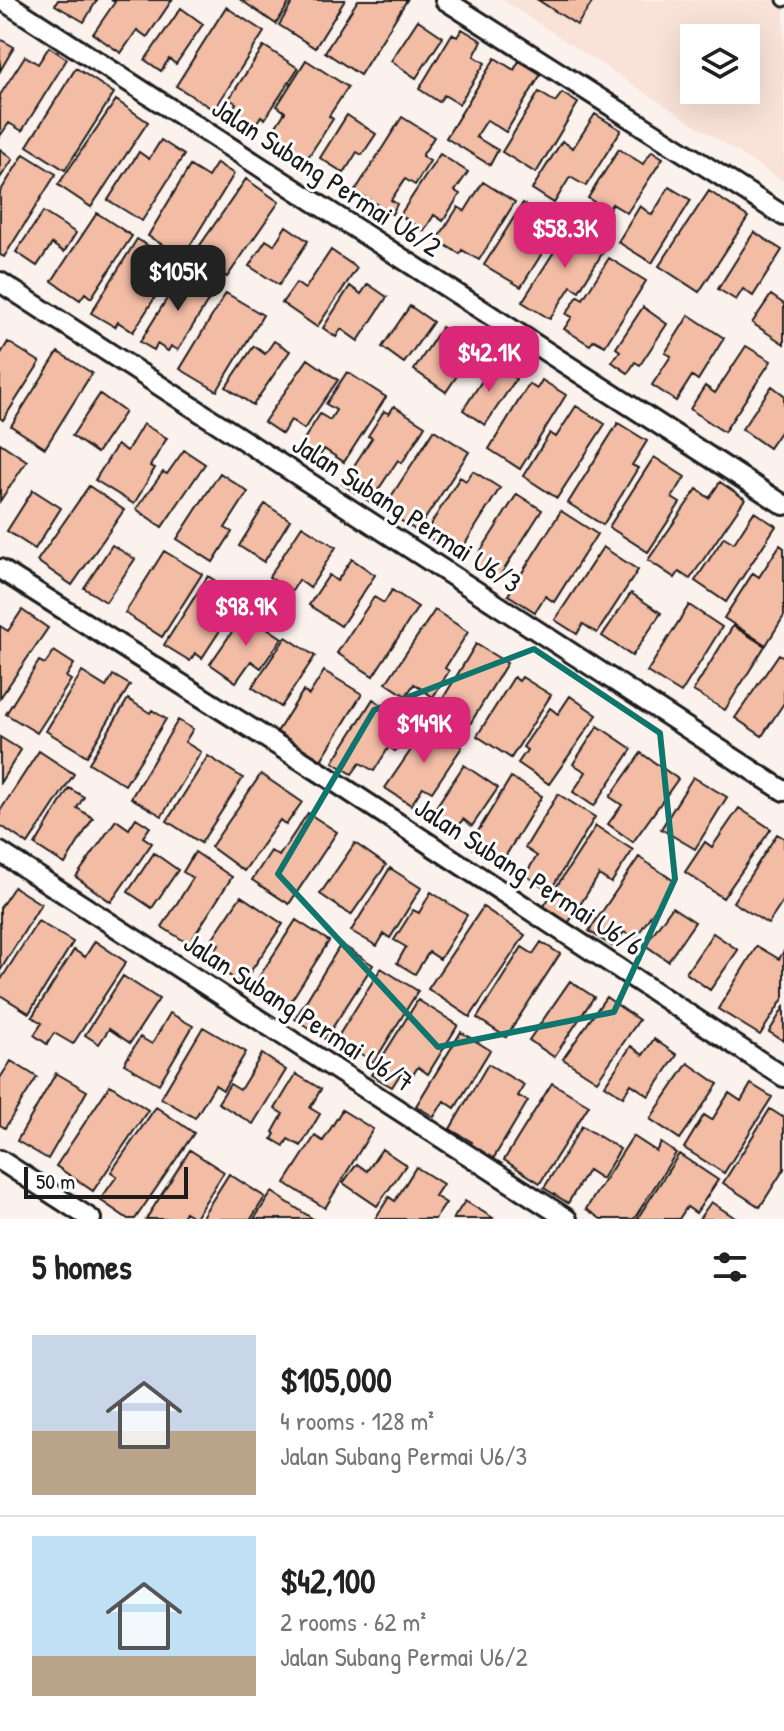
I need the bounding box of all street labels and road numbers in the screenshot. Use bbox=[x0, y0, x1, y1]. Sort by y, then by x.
street label: Jalan Subang Permai U6/2 bbox=[205, 88, 449, 266]
street label: Jalan Subang Permai U6/3 bbox=[285, 425, 529, 601]
street label: Jalan Subang Permai U6/6 bbox=[408, 788, 650, 964]
street label: Jalan Subang Permai U6/7 bbox=[177, 923, 421, 1101]

